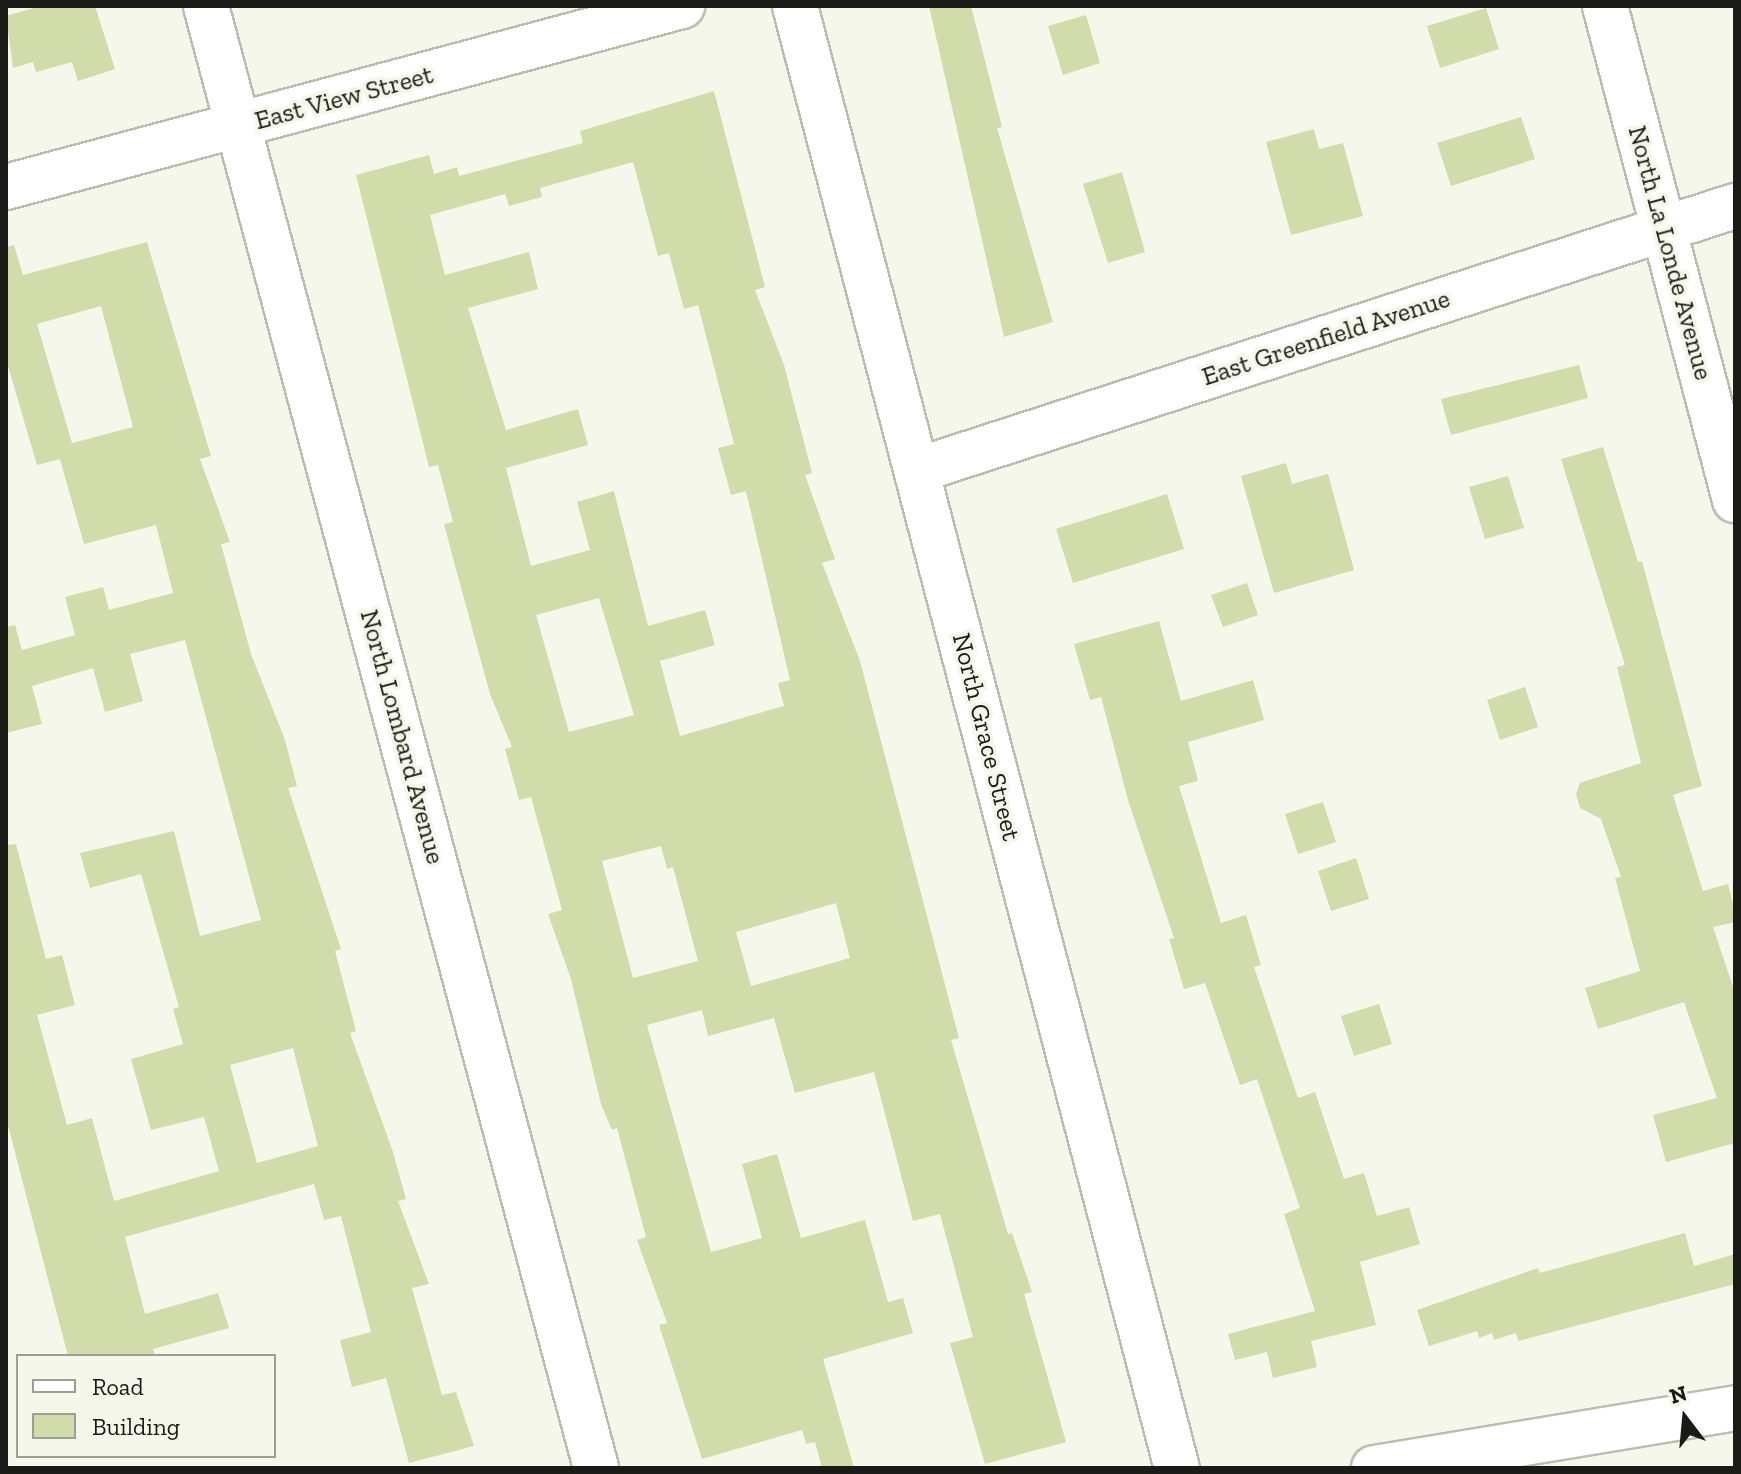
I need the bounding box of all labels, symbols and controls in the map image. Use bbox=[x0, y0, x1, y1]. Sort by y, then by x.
street label: East View Street bbox=[251, 59, 437, 137]
street label: North La Londe Avenue bbox=[1621, 122, 1719, 384]
street label: East Greenfield Avenue bbox=[1198, 283, 1454, 393]
street label: North Lombard Avenue bbox=[353, 606, 451, 868]
street label: North Grace Street bbox=[945, 630, 1027, 844]
legend bbox=[16, 1354, 276, 1458]
text: Road bbox=[92, 1372, 144, 1401]
north arrow bbox=[1645, 1378, 1725, 1458]
text: N bbox=[1666, 1379, 1690, 1410]
text: Building bbox=[92, 1412, 180, 1441]

